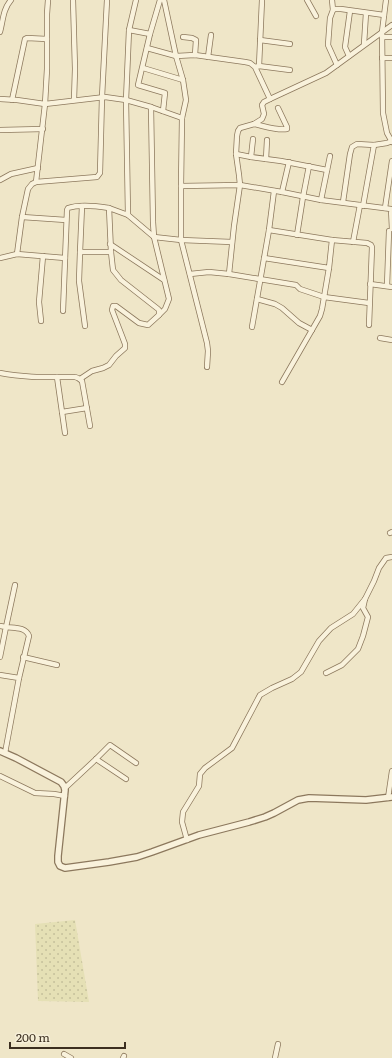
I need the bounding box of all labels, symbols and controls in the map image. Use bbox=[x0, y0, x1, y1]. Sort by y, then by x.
scale bar bbox=[10, 1024, 125, 1050]
text: 200 m bbox=[16, 1028, 50, 1046]

